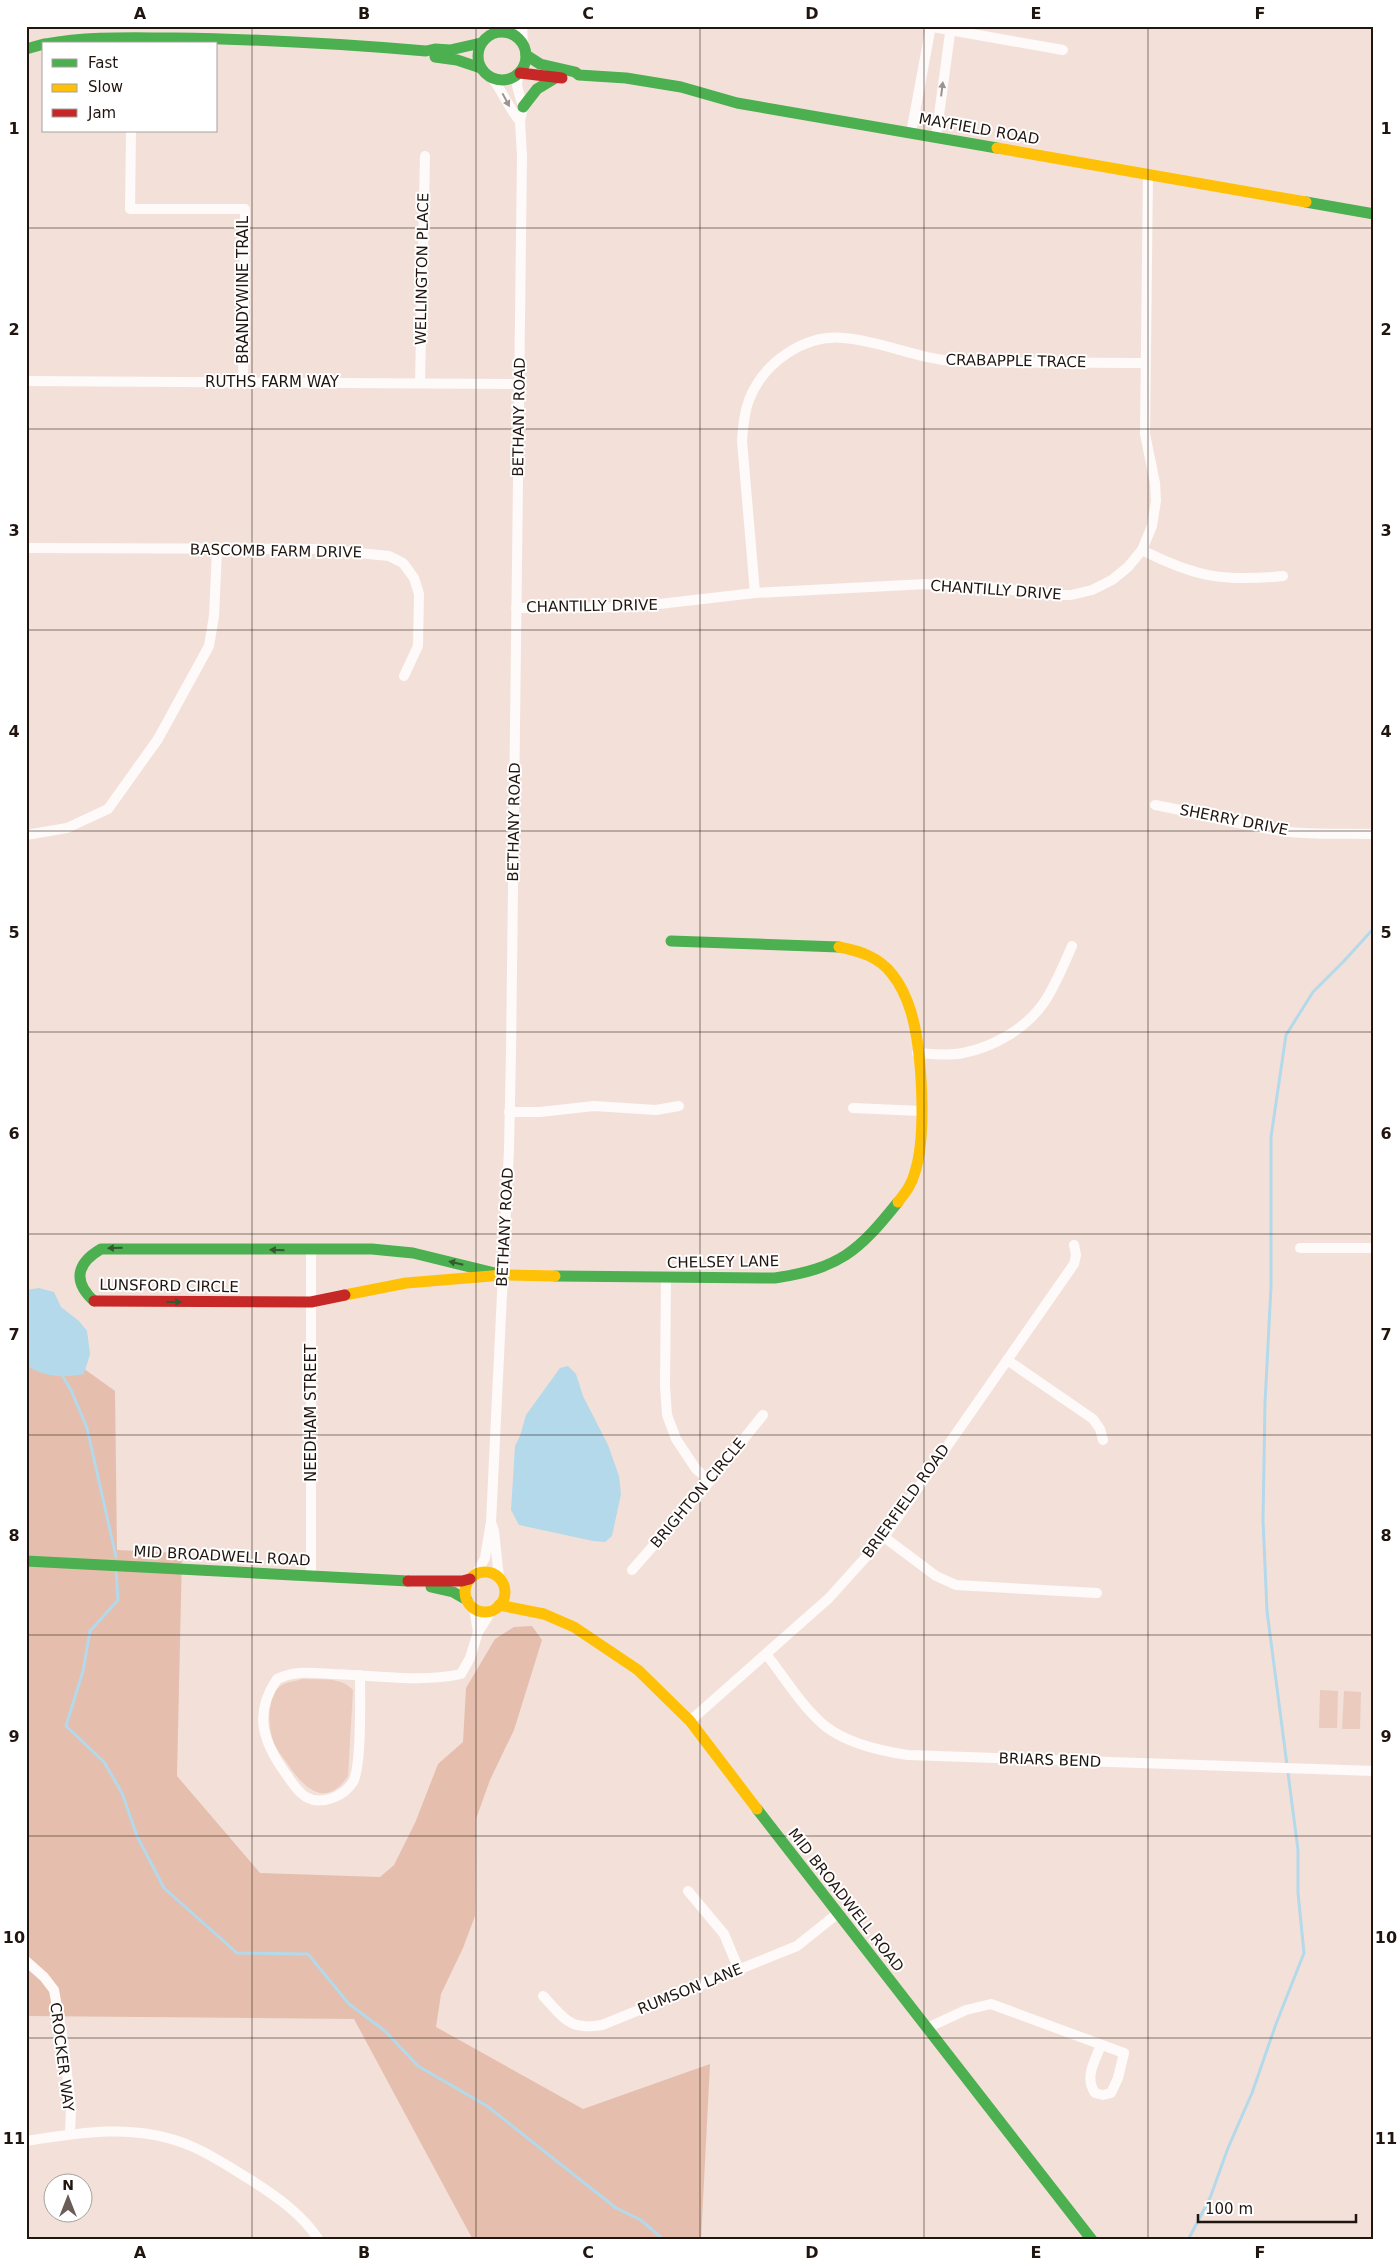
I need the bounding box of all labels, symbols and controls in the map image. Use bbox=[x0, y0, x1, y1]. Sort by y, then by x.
text: A bbox=[134, 4, 147, 23]
text: B bbox=[358, 4, 370, 23]
text: C bbox=[582, 4, 594, 23]
text: D bbox=[805, 4, 819, 23]
text: E bbox=[1031, 4, 1041, 23]
text: F bbox=[1255, 4, 1265, 23]
legend bbox=[42, 42, 218, 132]
text: Fast bbox=[88, 54, 118, 72]
text: Slow bbox=[88, 78, 123, 96]
one-way arrow bbox=[938, 80, 946, 96]
one-way arrow bbox=[502, 93, 510, 107]
text: Jam bbox=[87, 104, 116, 122]
street label: MAYFIELD ROAD bbox=[917, 110, 1041, 148]
text: 1 bbox=[8, 119, 20, 138]
text: 1 bbox=[1380, 119, 1392, 138]
street label: WELLINGTON PLACE bbox=[412, 193, 432, 345]
street label: BRANDYWINE TRAIL bbox=[234, 215, 252, 364]
text: 2 bbox=[8, 320, 20, 339]
text: 2 bbox=[1380, 320, 1392, 339]
street label: CRABAPPLE TRACE bbox=[945, 351, 1087, 371]
street label: BETHANY ROAD bbox=[509, 357, 529, 477]
street label: RUTHS FARM WAY bbox=[205, 373, 340, 391]
text: 3 bbox=[8, 521, 20, 540]
text: 3 bbox=[1380, 521, 1392, 540]
street label: BASCOMB FARM DRIVE bbox=[190, 540, 362, 562]
street label: CHANTILLY DRIVE bbox=[930, 576, 1062, 604]
street label: CHANTILLY DRIVE bbox=[526, 596, 658, 616]
text: 4 bbox=[8, 722, 20, 741]
text: 4 bbox=[1380, 722, 1392, 741]
street label: BETHANY ROAD bbox=[504, 762, 524, 882]
street label: SHERRY DRIVE bbox=[1178, 801, 1290, 839]
text: 5 bbox=[8, 923, 20, 942]
text: 5 bbox=[1380, 923, 1392, 942]
text: 6 bbox=[8, 1124, 20, 1143]
text: 6 bbox=[1380, 1124, 1392, 1143]
street label: BETHANY ROAD bbox=[493, 1167, 517, 1287]
one-way arrow bbox=[106, 1244, 122, 1252]
one-way arrow bbox=[269, 1246, 285, 1254]
street label: CHELSEY LANE bbox=[667, 1252, 779, 1272]
one-way arrow bbox=[448, 1259, 463, 1267]
street label: LUNSFORD CIRCLE bbox=[99, 1276, 239, 1296]
one-way arrow bbox=[167, 1298, 183, 1306]
text: 7 bbox=[8, 1325, 20, 1344]
text: 7 bbox=[1380, 1325, 1392, 1344]
street label: NEEDHAM STREET bbox=[302, 1343, 320, 1482]
street label: BRIGHTON CIRCLE bbox=[647, 1434, 749, 1552]
street label: BRIERFIELD ROAD bbox=[859, 1441, 953, 1561]
text: 8 bbox=[8, 1526, 20, 1545]
text: 8 bbox=[1380, 1526, 1392, 1545]
street label: MID BROADWELL ROAD bbox=[133, 1542, 311, 1570]
text: 9 bbox=[8, 1727, 20, 1746]
text: 9 bbox=[1380, 1727, 1392, 1746]
street label: BRIARS BEND bbox=[998, 1749, 1102, 1771]
street label: MID BROADWELL ROAD bbox=[784, 1825, 908, 1975]
text: 10 bbox=[3, 1928, 25, 1947]
text: 10 bbox=[1375, 1928, 1397, 1947]
street label: RUMSON LANE bbox=[635, 1960, 745, 2018]
street label: CROCKER WAY bbox=[46, 2001, 78, 2113]
text: 11 bbox=[3, 2129, 25, 2148]
text: 11 bbox=[1375, 2129, 1397, 2148]
north arrow bbox=[42, 2174, 92, 2224]
text: N bbox=[62, 2177, 74, 2193]
scale bar bbox=[1198, 2191, 1355, 2223]
text: 100 m bbox=[1205, 2200, 1253, 2218]
text: A bbox=[134, 2243, 147, 2262]
text: B bbox=[358, 2243, 370, 2262]
text: C bbox=[582, 2243, 594, 2262]
text: D bbox=[805, 2243, 819, 2262]
text: E bbox=[1031, 2243, 1041, 2262]
text: F bbox=[1255, 2243, 1265, 2262]

